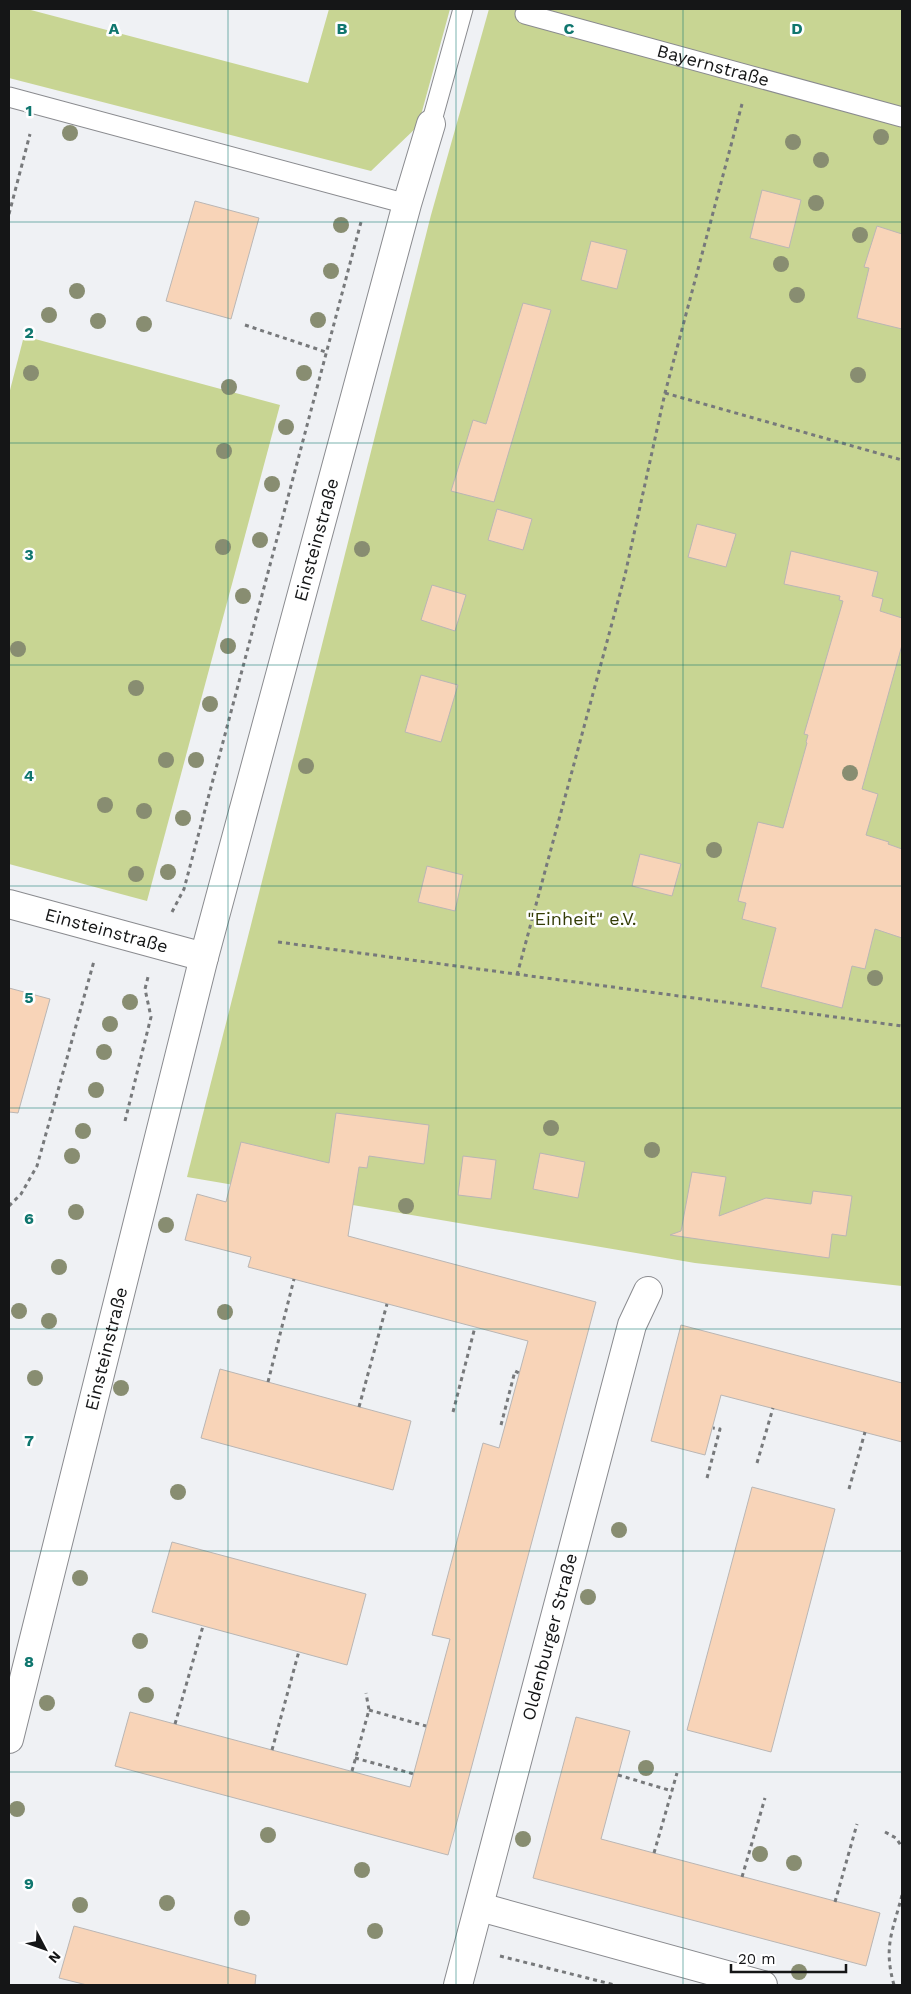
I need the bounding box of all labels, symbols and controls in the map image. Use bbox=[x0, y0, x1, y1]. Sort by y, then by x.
text: A bbox=[109, 19, 120, 38]
text: B bbox=[337, 19, 348, 38]
text: C bbox=[564, 19, 575, 38]
text: D bbox=[791, 19, 803, 38]
street label: Bayernstraße bbox=[655, 40, 772, 90]
text: 1 bbox=[26, 101, 32, 120]
text: 2 bbox=[24, 323, 34, 342]
street label: Einsteinstraße bbox=[289, 476, 343, 604]
text: 3 bbox=[24, 545, 34, 564]
text: 4 bbox=[24, 766, 34, 785]
street label: Einsteinstraße bbox=[43, 903, 170, 957]
park label: "Einheit" e.V. bbox=[527, 908, 637, 929]
text: 5 bbox=[24, 988, 34, 1007]
text: 6 bbox=[24, 1209, 34, 1228]
street label: Einsteinstraße bbox=[80, 1285, 131, 1413]
text: 7 bbox=[24, 1431, 34, 1450]
street label: Oldenburger Straße bbox=[517, 1551, 581, 1723]
text: 8 bbox=[24, 1652, 34, 1671]
text: 9 bbox=[24, 1874, 34, 1893]
north arrow bbox=[20, 1924, 70, 1974]
scale bar bbox=[731, 1942, 846, 1974]
text: N bbox=[45, 1948, 64, 1967]
text: 20 m bbox=[738, 1950, 776, 1968]

